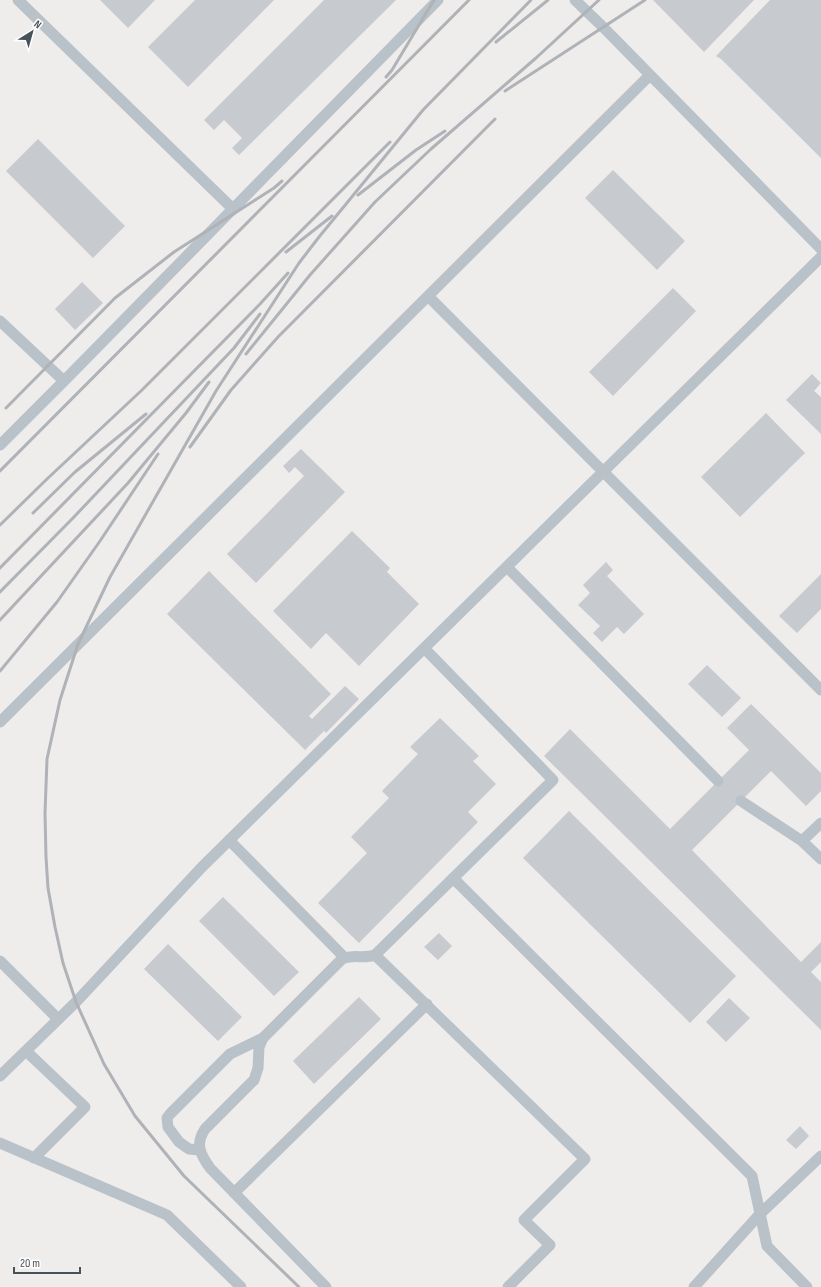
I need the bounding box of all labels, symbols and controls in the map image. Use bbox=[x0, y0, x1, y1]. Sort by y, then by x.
north arrow bbox=[12, 12, 52, 52]
text: N bbox=[31, 17, 44, 31]
scale bar bbox=[14, 1249, 80, 1275]
text: 20 m bbox=[20, 1256, 40, 1271]

